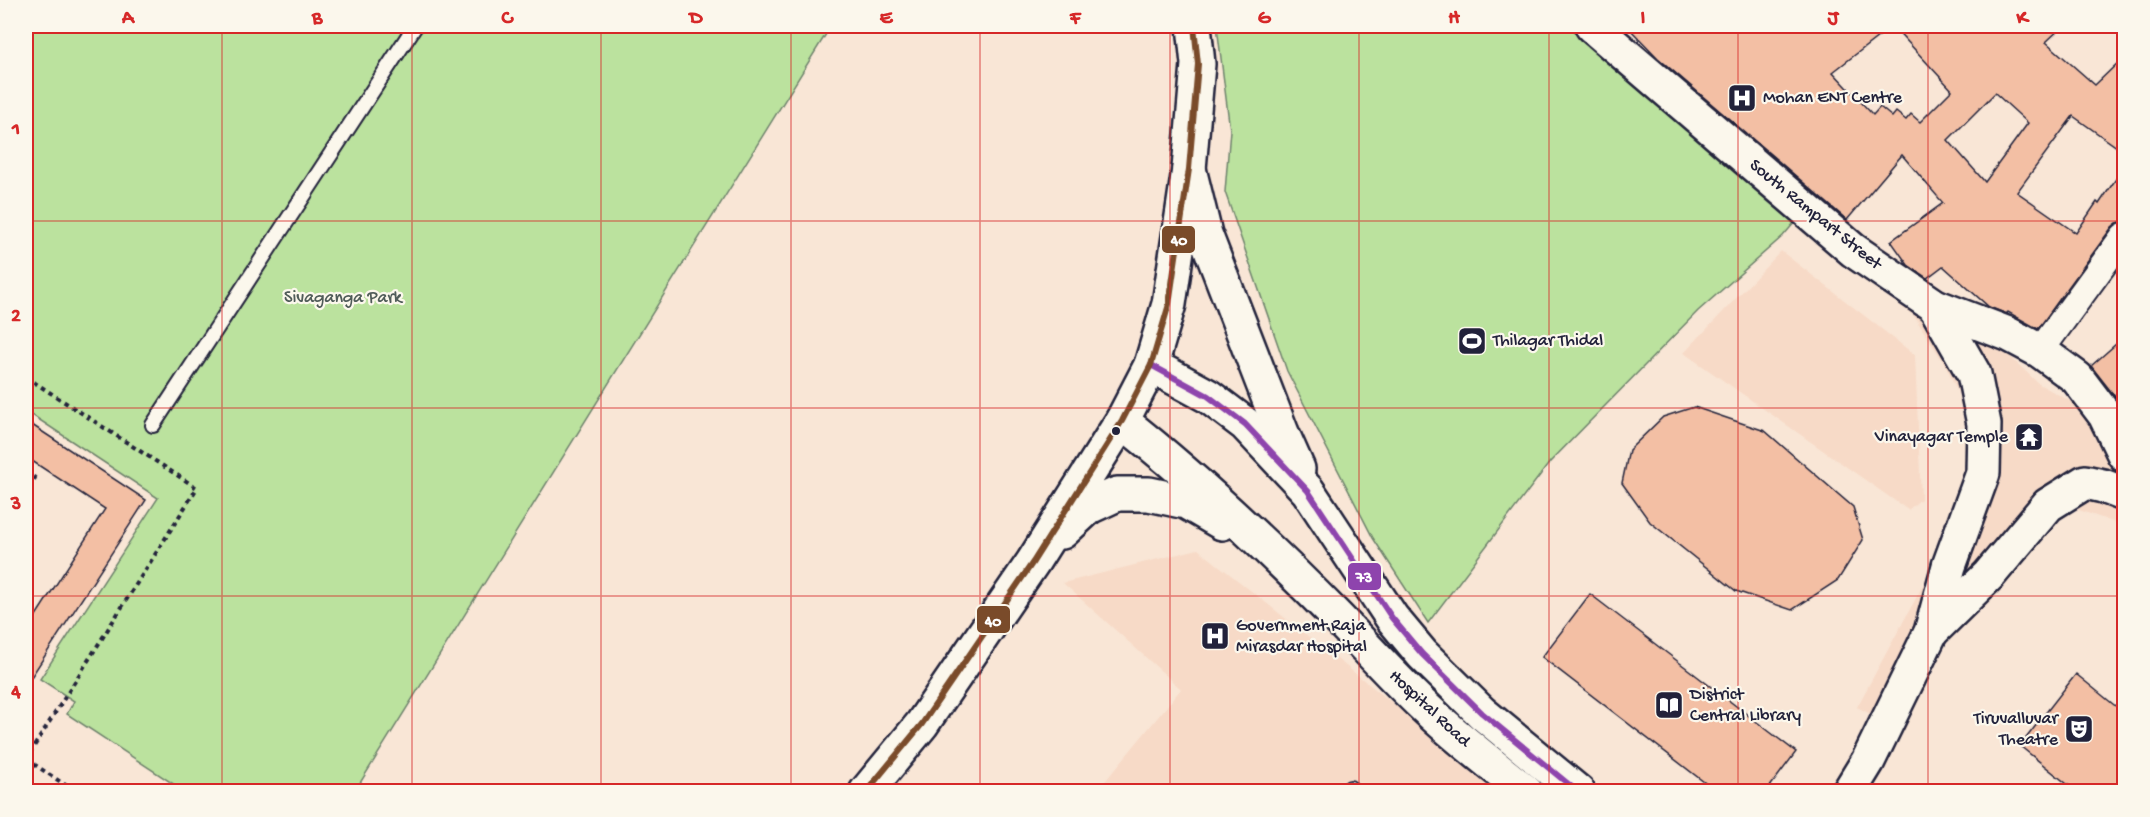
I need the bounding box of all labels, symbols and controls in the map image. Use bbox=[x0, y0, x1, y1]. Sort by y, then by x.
text: A bbox=[121, 8, 136, 31]
text: B bbox=[311, 8, 323, 31]
text: C bbox=[501, 8, 515, 31]
text: D bbox=[687, 8, 703, 31]
text: E bbox=[880, 8, 894, 31]
text: F bbox=[1069, 8, 1082, 31]
text: G bbox=[1258, 8, 1272, 31]
text: H bbox=[1448, 8, 1460, 31]
text: I bbox=[1641, 8, 1646, 31]
text: J bbox=[1827, 8, 1840, 31]
text: K bbox=[2015, 8, 2030, 31]
hospital icon: Mohan ENT Centre bbox=[1726, 82, 1758, 114]
place label: Mohan ENT Centre bbox=[1763, 88, 1903, 109]
text: 1 bbox=[11, 119, 20, 142]
street label: South Rampart Street bbox=[1744, 155, 1887, 276]
line badge: 40 bbox=[1161, 225, 1196, 254]
text: 40 bbox=[1170, 233, 1187, 252]
park label: Sivaganga Park bbox=[284, 288, 404, 309]
text: 2 bbox=[11, 306, 21, 329]
sports icon: Thilagar Thidal bbox=[1456, 325, 1488, 357]
place label: Thilagar Thidal bbox=[1492, 331, 1603, 352]
temple icon: Vinayagar Temple bbox=[2013, 421, 2045, 453]
unlabelled marker bbox=[1110, 425, 1122, 437]
place label: Vinayagar Temple bbox=[1874, 427, 2009, 448]
text: 3 bbox=[10, 494, 21, 517]
line badge: 73 bbox=[1347, 562, 1382, 591]
text: 73 bbox=[1355, 570, 1372, 589]
line badge: 40 bbox=[976, 605, 1011, 634]
text: 40 bbox=[984, 614, 1001, 633]
place label: Government Raja Mirasdar Hospital bbox=[1236, 616, 1367, 658]
hospital icon: Government Raja Mirasdar Hospital bbox=[1199, 620, 1231, 652]
street label: Hospital Road bbox=[1384, 666, 1475, 753]
text: 4 bbox=[10, 682, 21, 705]
place label: District Central Library bbox=[1689, 685, 1801, 727]
library icon: District Central Library bbox=[1653, 689, 1685, 721]
place label: Tiruvalluvar Theatre bbox=[1973, 709, 2060, 751]
theatre icon: Tiruvalluvar Theatre bbox=[2063, 713, 2095, 745]

